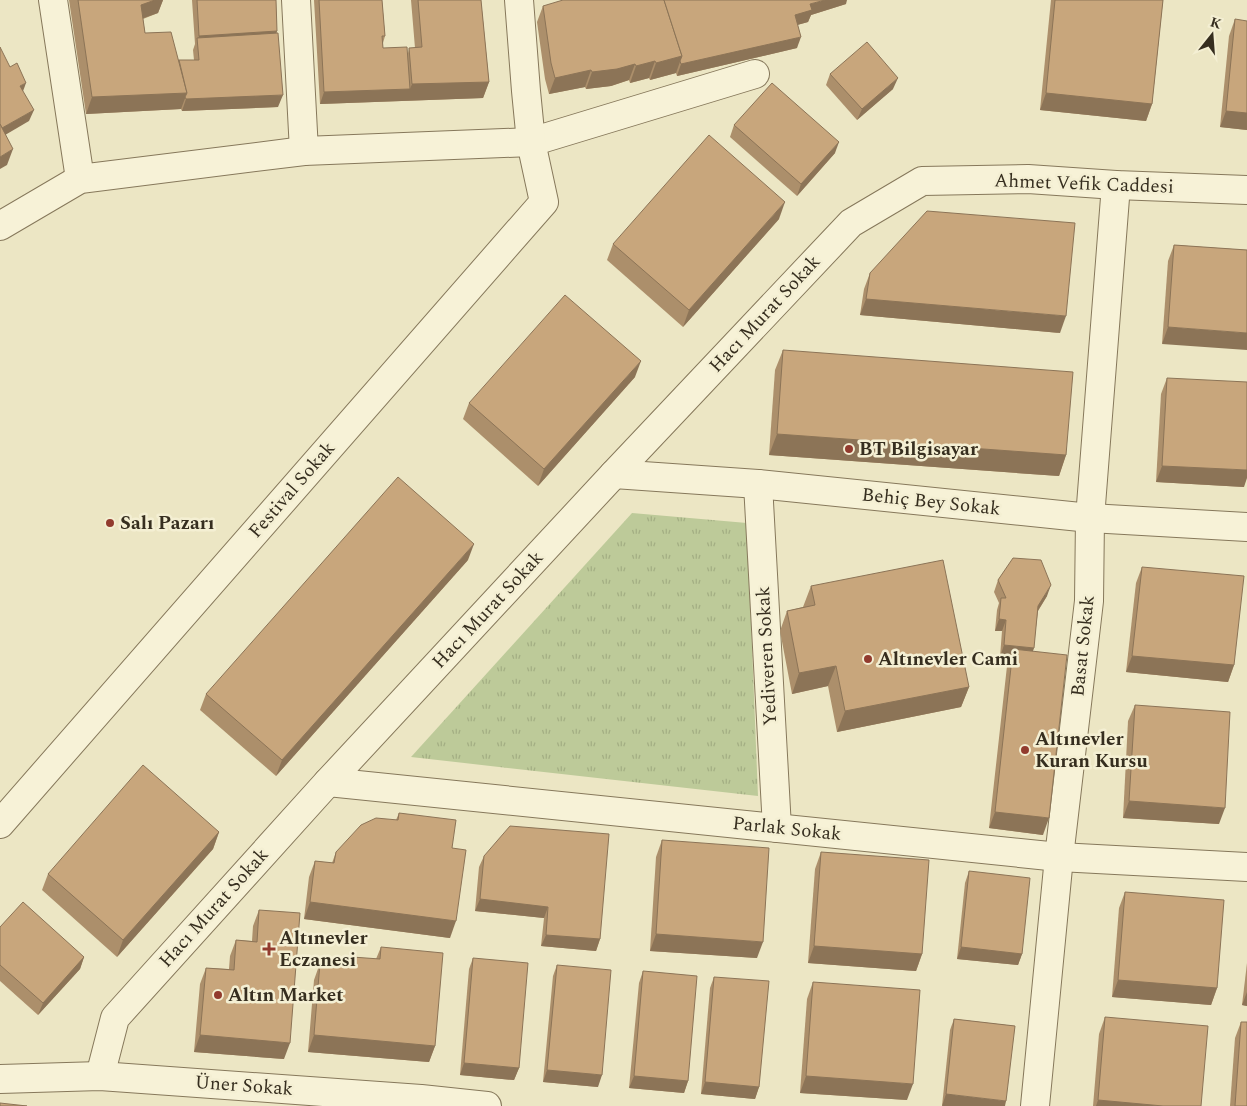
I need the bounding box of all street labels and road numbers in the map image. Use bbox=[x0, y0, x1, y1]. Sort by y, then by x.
street label: Ahmet Vefik Caddesi bbox=[994, 166, 1174, 202]
street label: Hacı Murat Sokak bbox=[702, 248, 828, 380]
street label: Festival Sokak bbox=[242, 435, 343, 545]
street label: Behiç Bey Sokak bbox=[860, 480, 1002, 524]
street label: Hacı Murat Sokak bbox=[425, 544, 551, 676]
street label: Yediveren Sokak bbox=[749, 585, 785, 727]
street label: Basat Sokak bbox=[1063, 594, 1103, 698]
street label: Parlak Sokak bbox=[731, 809, 843, 849]
street label: Hacı Murat Sokak bbox=[152, 841, 276, 974]
street label: Üner Sokak bbox=[194, 1068, 294, 1104]

